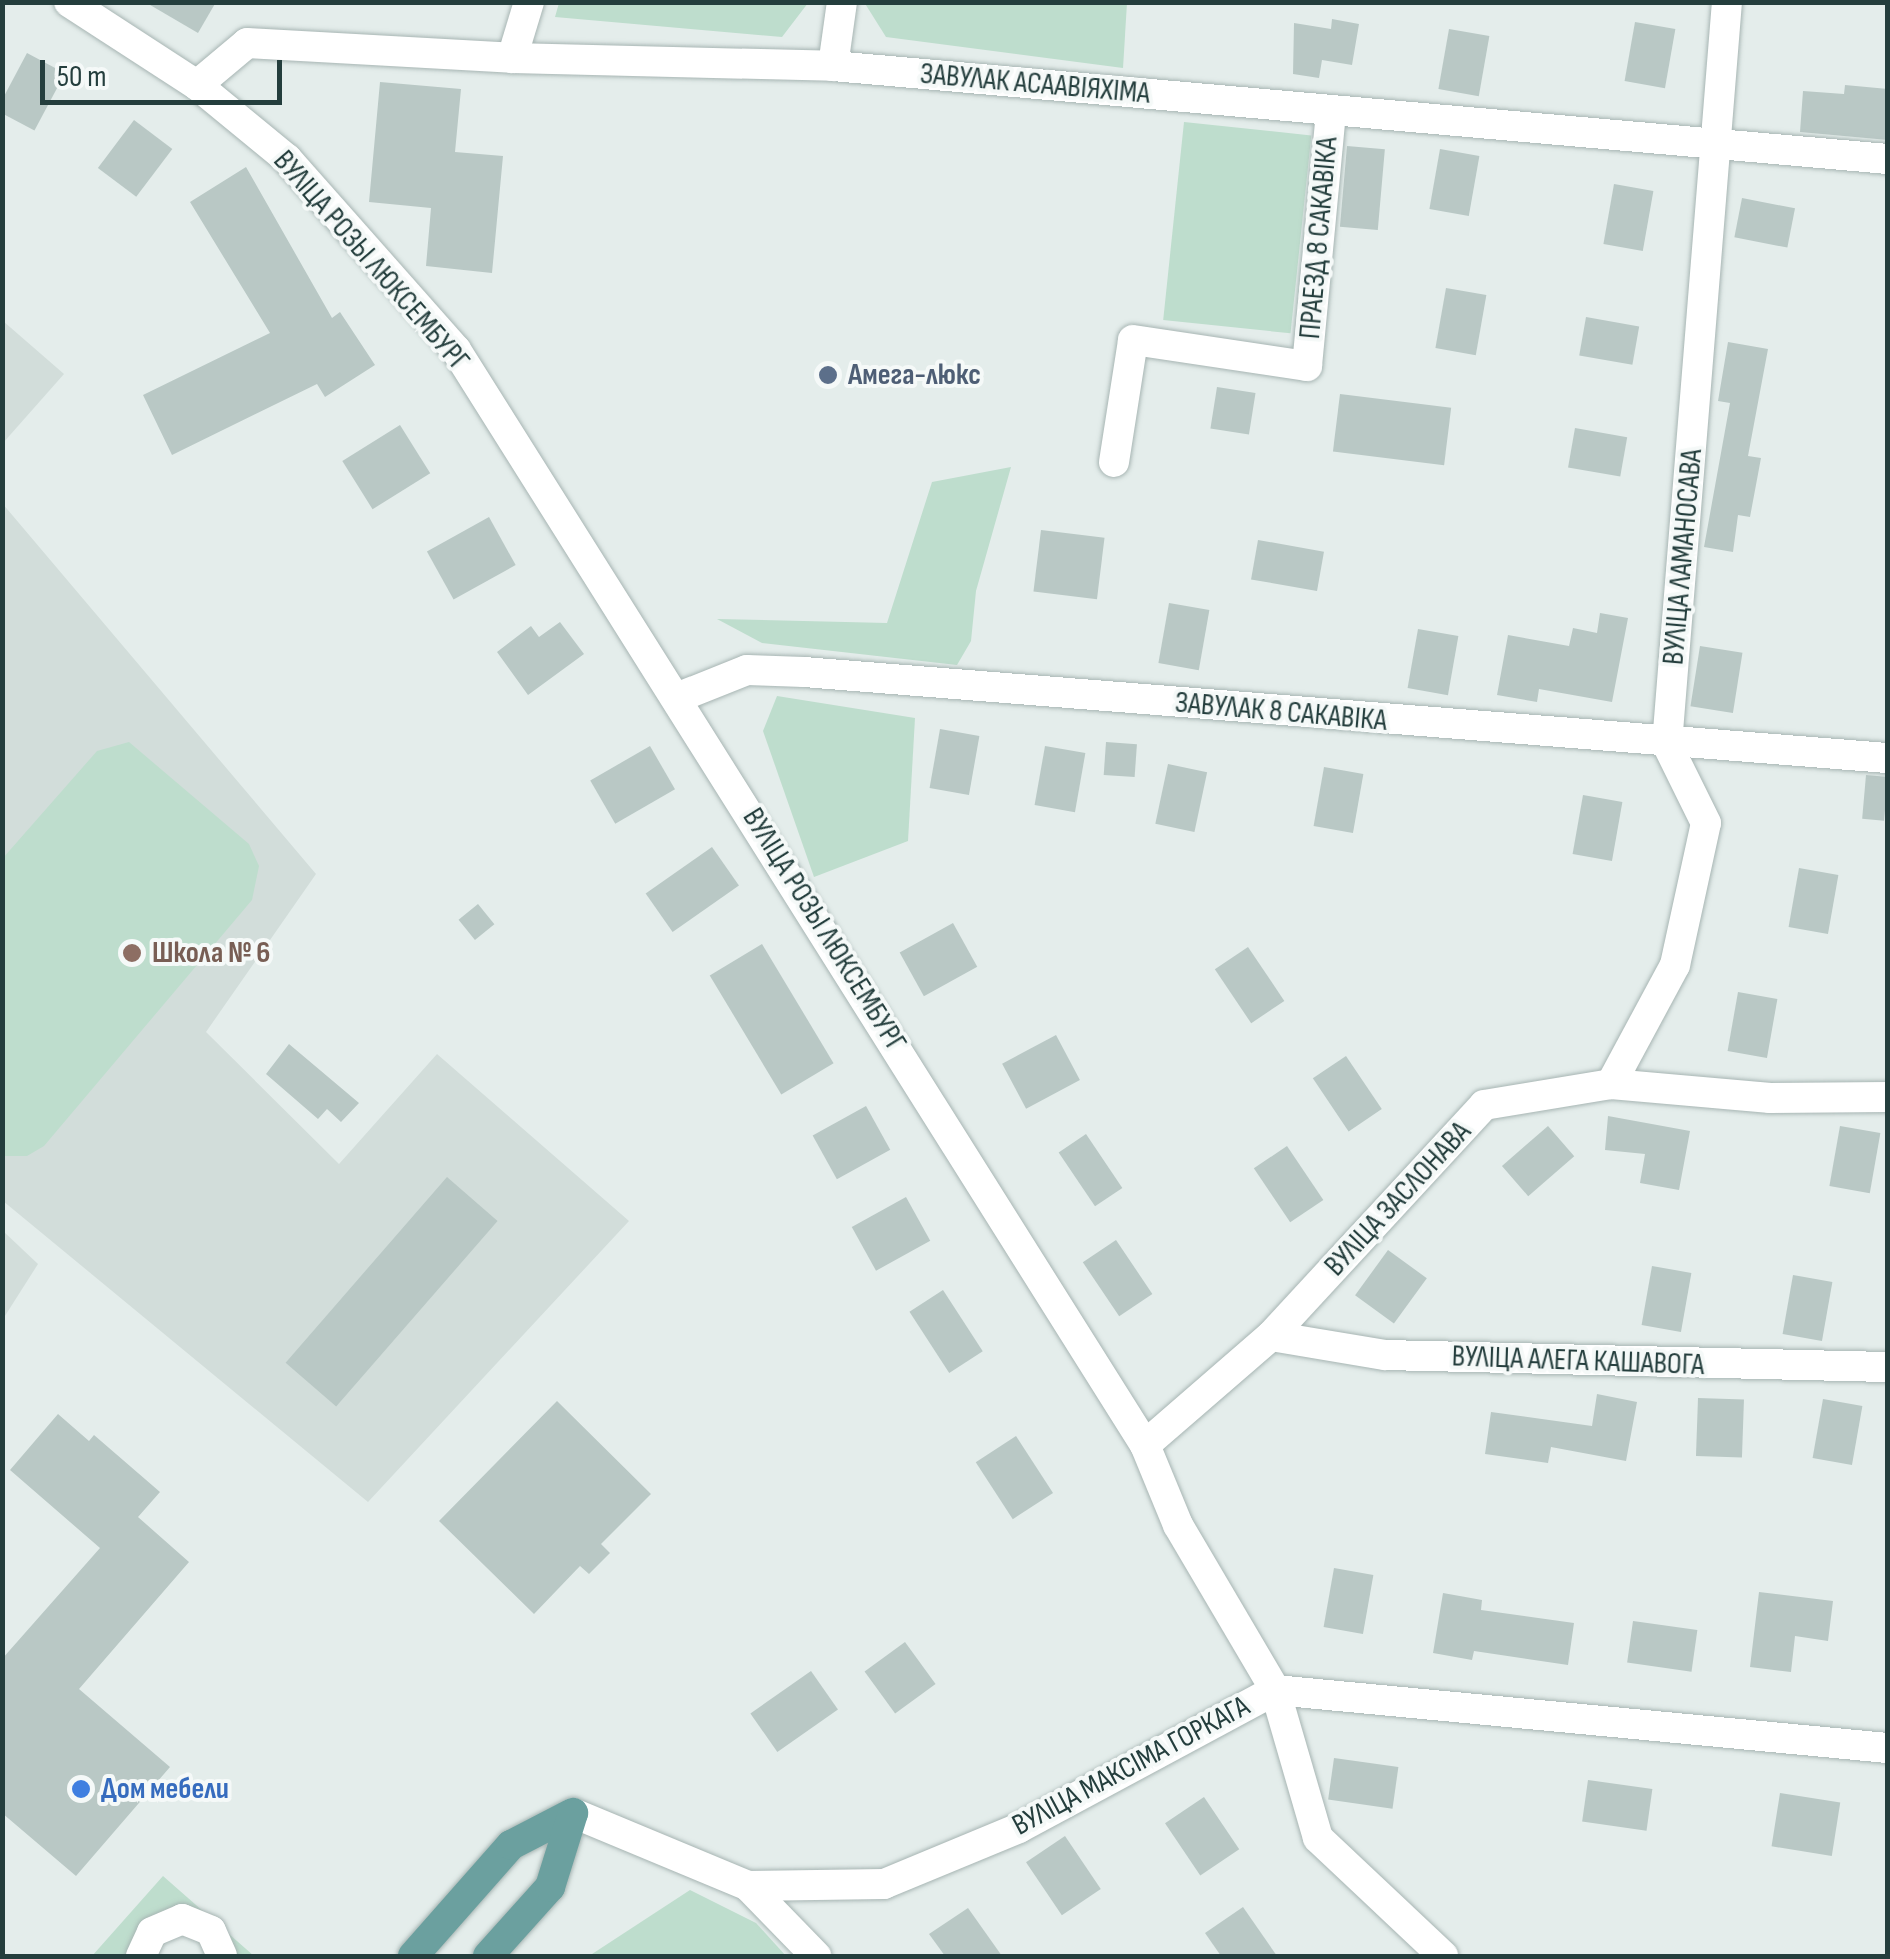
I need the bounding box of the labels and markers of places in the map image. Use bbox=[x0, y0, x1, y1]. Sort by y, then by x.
place label: Амега-люкс bbox=[848, 357, 981, 393]
marker: Амега-люкс bbox=[817, 364, 839, 386]
place label: Школа № 6 bbox=[152, 935, 270, 971]
marker: Школа № 6 bbox=[121, 942, 143, 964]
place label: Дом мебели bbox=[101, 1771, 229, 1807]
marker: Дом мебели bbox=[70, 1778, 92, 1800]

